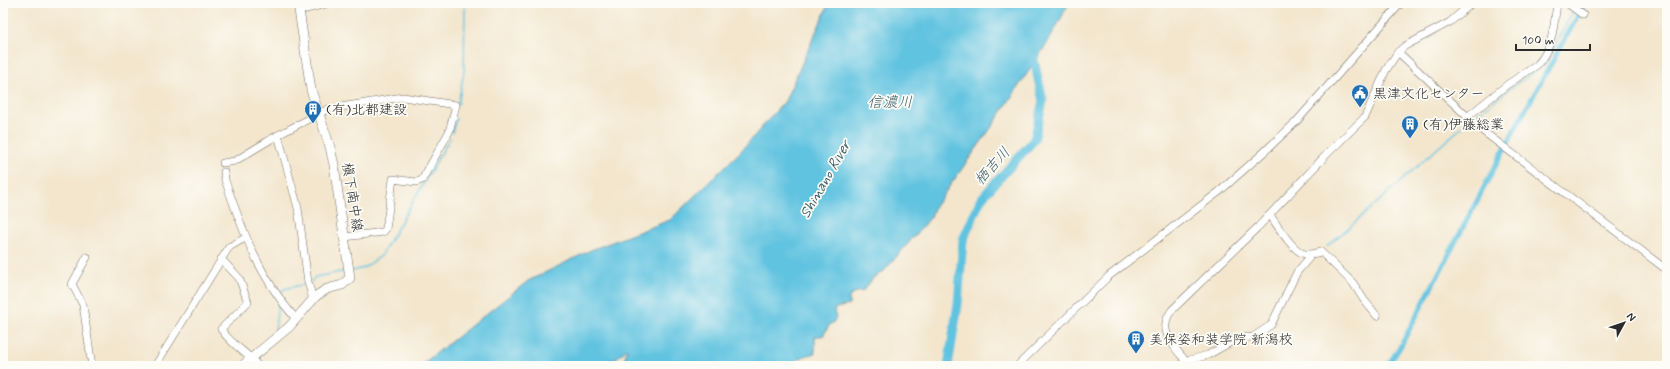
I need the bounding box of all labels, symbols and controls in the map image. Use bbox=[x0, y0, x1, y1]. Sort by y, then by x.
scale bar bbox=[1516, 26, 1590, 52]
text: 100 m bbox=[1522, 33, 1554, 49]
public building icon: 黒津文化センター bbox=[1350, 83, 1370, 108]
place label: 黒津文化センター bbox=[1373, 85, 1484, 103]
water label: 信濃川 bbox=[867, 93, 913, 113]
building icon: (有)北都建設 bbox=[303, 99, 323, 124]
place label: (有)北都建設 bbox=[326, 101, 407, 119]
building icon: (有)伊藤総業 bbox=[1400, 114, 1420, 139]
place label: (有)伊藤総業 bbox=[1423, 116, 1504, 134]
water label: Shinano River bbox=[796, 136, 857, 222]
water label: 栖吉川 bbox=[970, 143, 1015, 190]
street label: 槇下南中線 bbox=[338, 161, 366, 233]
north arrow bbox=[1604, 303, 1644, 343]
text: N bbox=[1623, 310, 1639, 325]
building icon: 美保姿和装学院 新潟校 bbox=[1126, 329, 1146, 354]
place label: 美保姿和装学院 新潟校 bbox=[1149, 331, 1293, 349]

